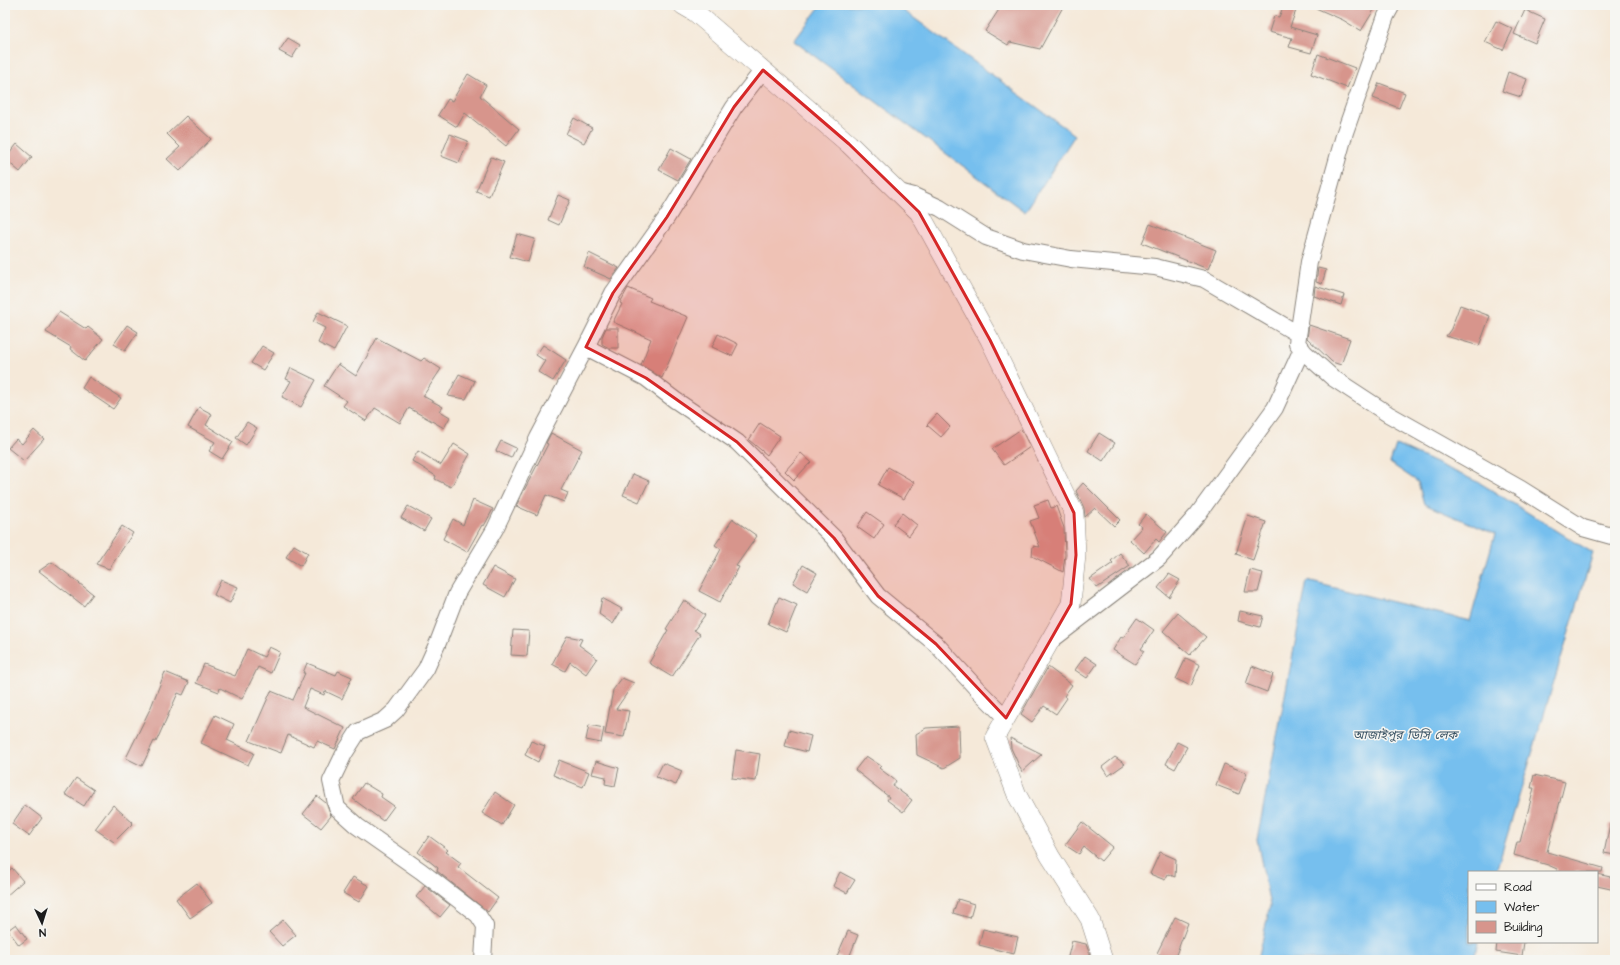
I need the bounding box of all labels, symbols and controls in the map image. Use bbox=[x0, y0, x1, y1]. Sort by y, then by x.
water label: আজাইপুর ডিসি লেক bbox=[1353, 727, 1460, 744]
legend bbox=[1468, 871, 1598, 943]
text: Road bbox=[1504, 879, 1532, 896]
text: Water bbox=[1504, 899, 1540, 916]
north arrow bbox=[22, 903, 62, 943]
text: Building bbox=[1504, 919, 1542, 937]
text: N bbox=[39, 925, 47, 940]

